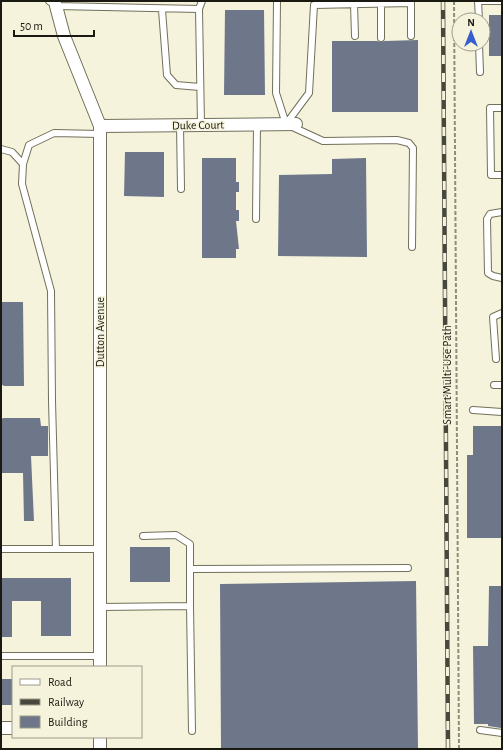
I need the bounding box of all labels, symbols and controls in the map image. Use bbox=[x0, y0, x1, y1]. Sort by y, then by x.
scale bar bbox=[14, 12, 94, 38]
north arrow bbox=[451, 12, 491, 52]
text: N bbox=[467, 17, 475, 28]
text: 50 m bbox=[20, 20, 43, 32]
street label: Duke Court bbox=[172, 119, 224, 131]
street label: Dutton Avenue bbox=[94, 297, 106, 367]
street label: Smart Multi-Use Path bbox=[441, 325, 453, 425]
legend bbox=[12, 666, 142, 738]
text: Road bbox=[48, 676, 72, 688]
text: Railway bbox=[48, 696, 84, 709]
text: Building bbox=[48, 716, 88, 728]

